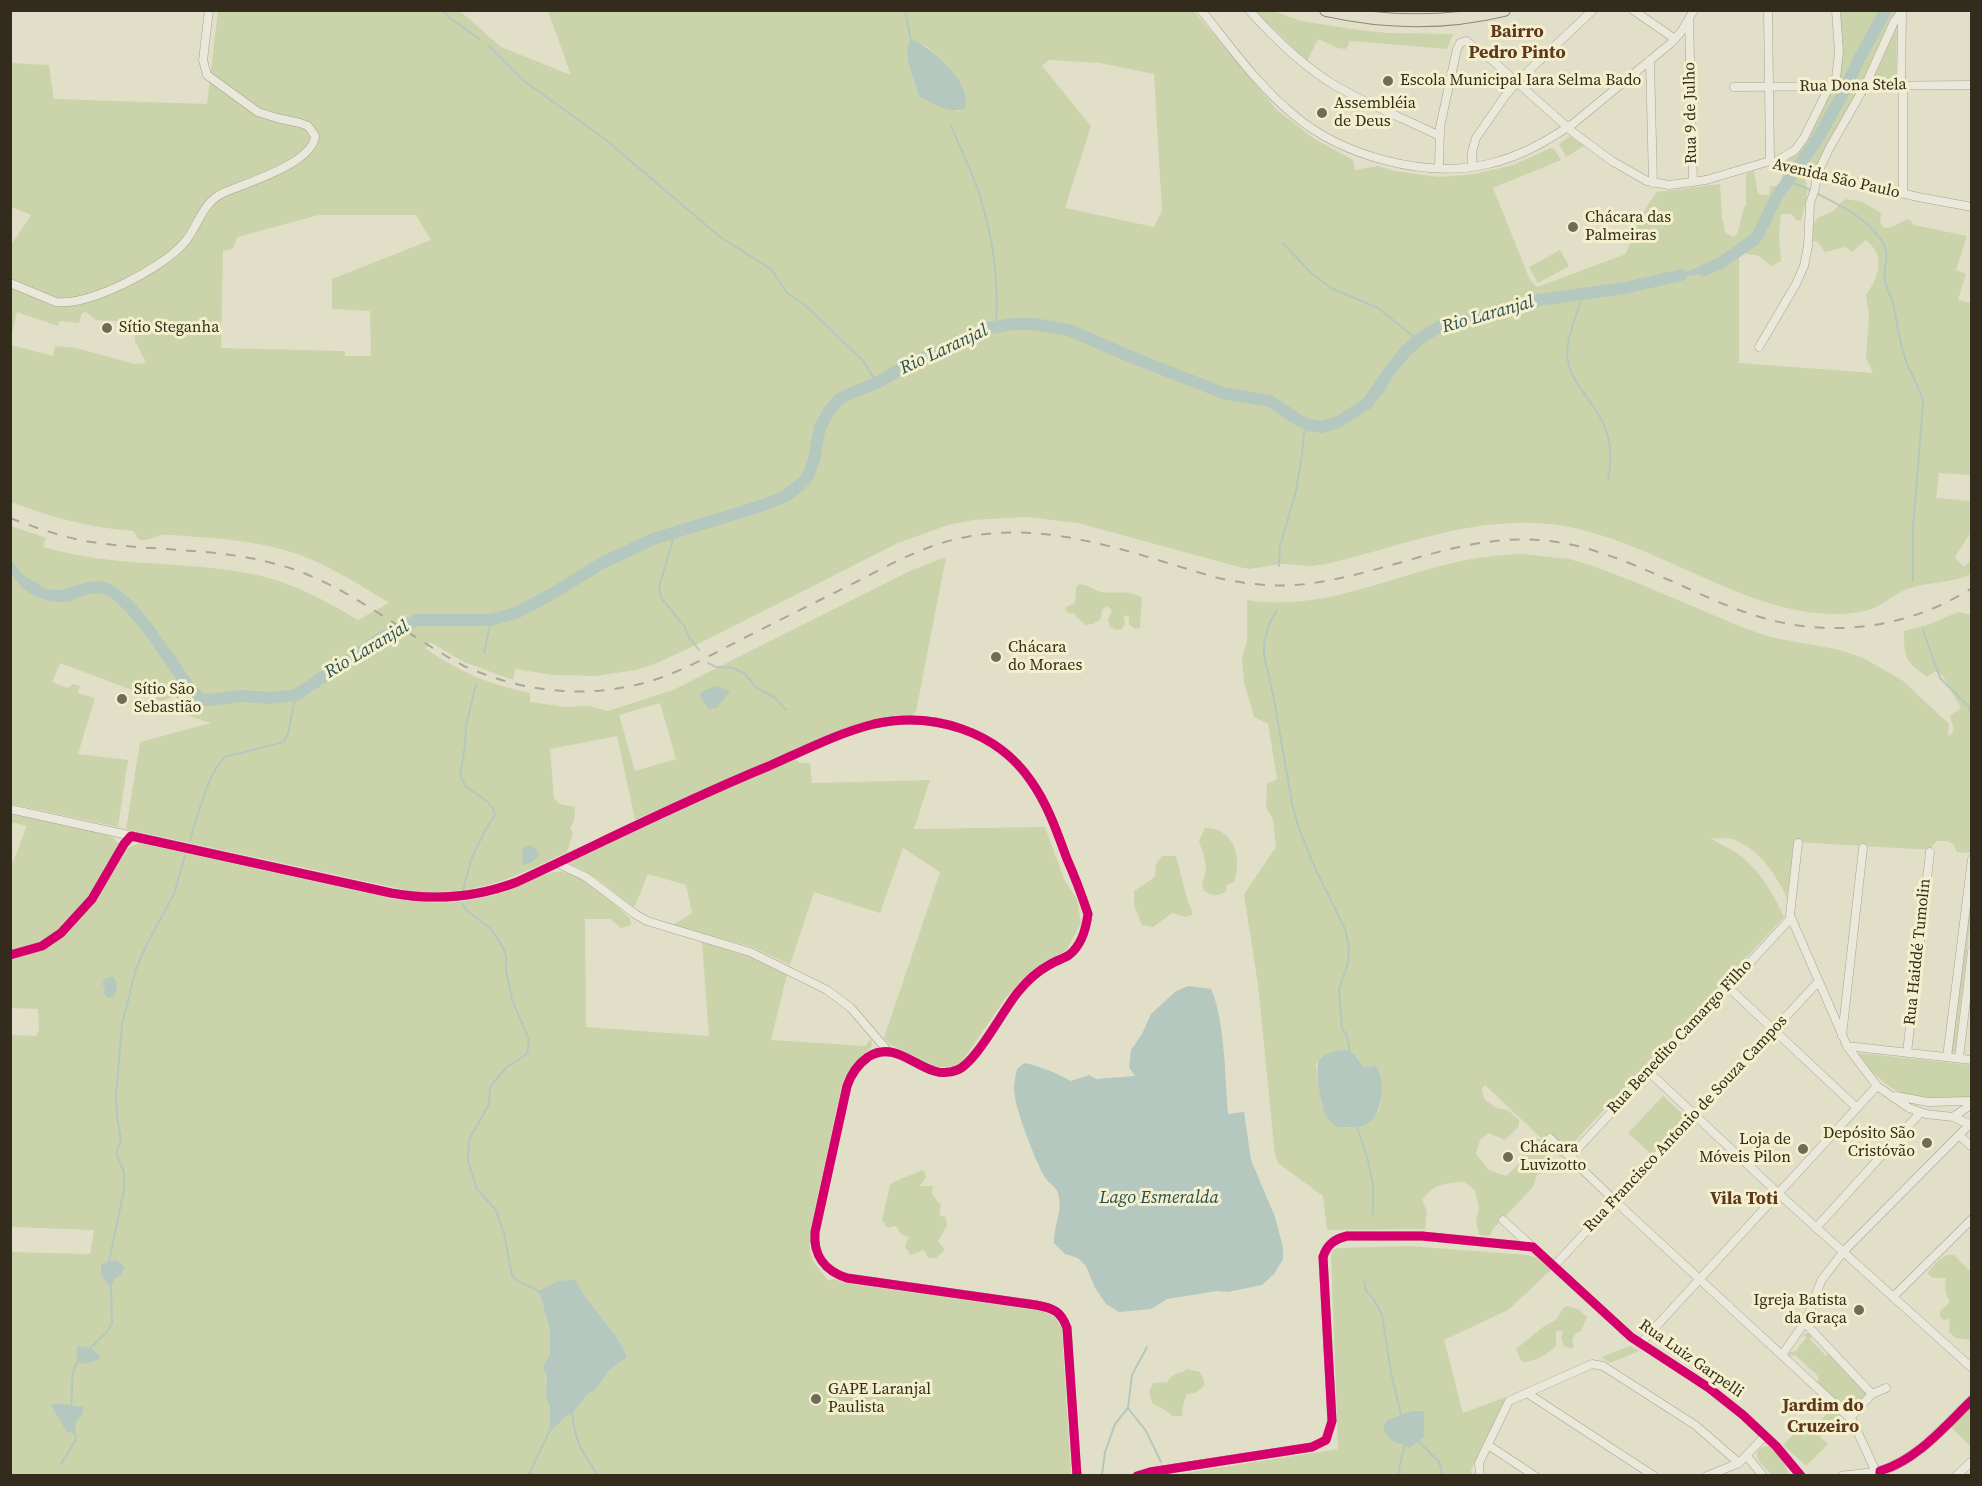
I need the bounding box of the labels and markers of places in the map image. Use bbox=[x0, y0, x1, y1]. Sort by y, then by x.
place label: Escola Municipal Iara Selma Bado bbox=[1400, 71, 1641, 91]
marker: Escola Municipal Iara Selma Bado bbox=[1381, 74, 1395, 88]
place label: Assembléia de Deus bbox=[1334, 94, 1416, 132]
marker: Assembléia de Deus bbox=[1315, 106, 1329, 120]
place label: Chácara das Palmeiras bbox=[1585, 208, 1671, 246]
marker: Chácara das Palmeiras bbox=[1566, 220, 1580, 234]
place label: Sítio Steganha bbox=[119, 318, 219, 338]
marker: Sítio Steganha bbox=[100, 321, 114, 335]
place label: Chácara do Moraes bbox=[1008, 638, 1082, 676]
marker: Chácara do Moraes bbox=[989, 650, 1003, 664]
place label: Sítio São Sebastião bbox=[134, 680, 201, 718]
marker: Sítio São Sebastião bbox=[115, 692, 129, 706]
place label: Depósito São Cristóvão bbox=[1823, 1124, 1915, 1162]
place label: Loja de Móveis Pilon bbox=[1699, 1130, 1791, 1168]
marker: Depósito São Cristóvão bbox=[1920, 1136, 1934, 1150]
place label: Chácara Luvizotto bbox=[1520, 1138, 1586, 1176]
marker: Loja de Móveis Pilon bbox=[1796, 1142, 1810, 1156]
marker: Chácara Luvizotto bbox=[1501, 1150, 1515, 1164]
place label: Igreja Batista da Graça bbox=[1754, 1291, 1847, 1329]
marker: Igreja Batista da Graça bbox=[1852, 1303, 1866, 1317]
place label: GAPE Laranjal Paulista bbox=[828, 1380, 931, 1418]
marker: GAPE Laranjal Paulista bbox=[809, 1392, 823, 1406]

